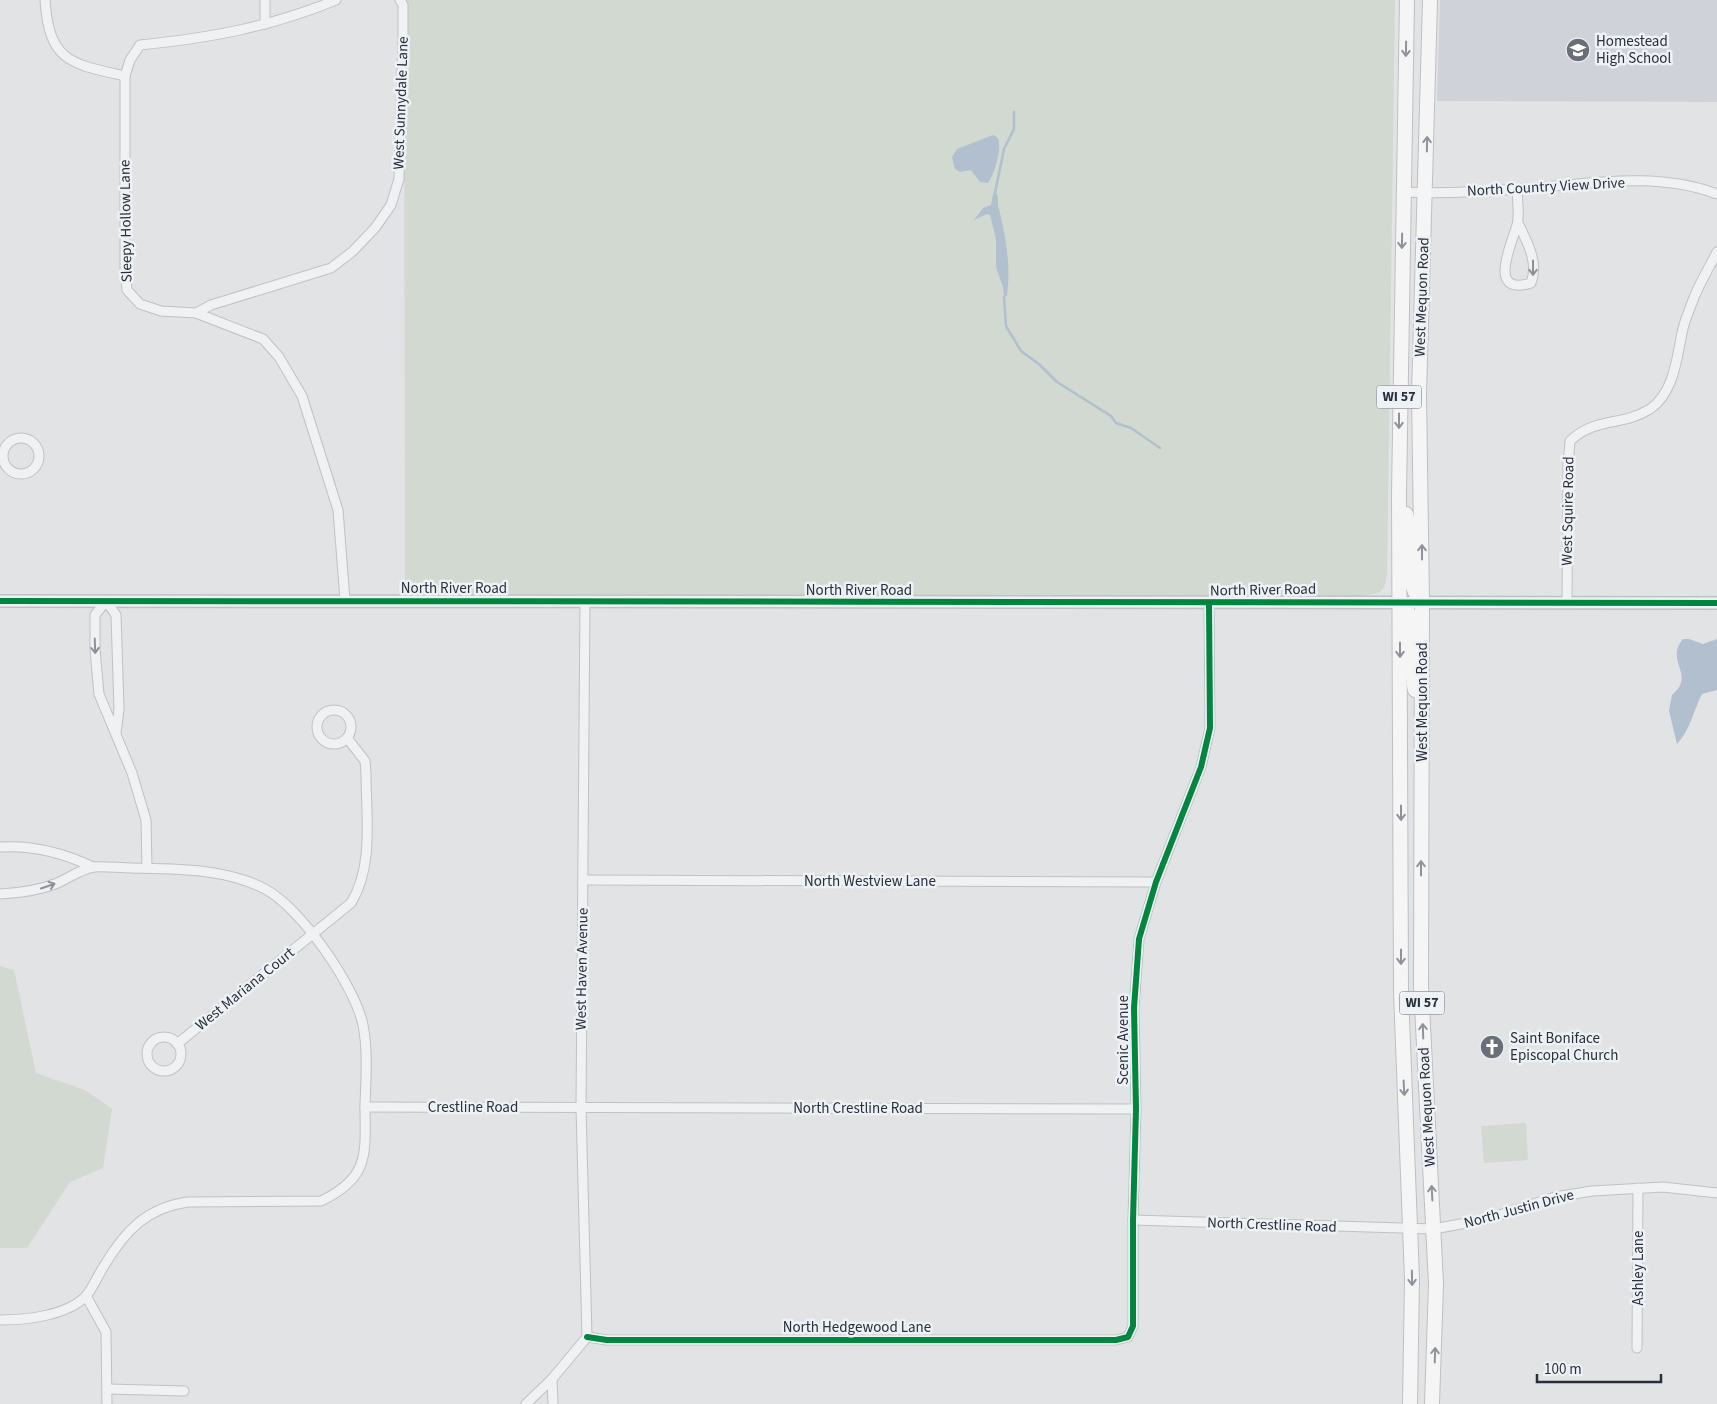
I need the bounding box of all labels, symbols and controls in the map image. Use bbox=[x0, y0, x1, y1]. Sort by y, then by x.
place label: Homestead High School bbox=[1596, 31, 1671, 69]
street label: West Sunnydale Lane bbox=[388, 36, 414, 170]
school or university icon: Homestead High School bbox=[1565, 37, 1591, 63]
one-way arrow bbox=[1401, 40, 1411, 56]
one-way arrow bbox=[1422, 137, 1431, 153]
street label: Sleepy Hollow Lane bbox=[114, 159, 138, 283]
street label: North Country View Drive bbox=[1466, 172, 1626, 202]
one-way arrow bbox=[1397, 232, 1407, 248]
street label: West Mequon Road bbox=[1409, 237, 1435, 357]
one-way arrow bbox=[1528, 260, 1538, 276]
road number: WI 57 bbox=[1376, 386, 1422, 408]
one-way arrow bbox=[1394, 412, 1404, 428]
street label: West Squire Road bbox=[1557, 456, 1579, 566]
one-way arrow bbox=[1417, 544, 1427, 560]
street label: North River Road bbox=[401, 578, 507, 599]
street label: North River Road bbox=[1210, 579, 1316, 601]
street label: North River Road bbox=[806, 580, 912, 601]
one-way arrow bbox=[90, 638, 100, 654]
one-way arrow bbox=[1395, 642, 1405, 658]
street label: West Mequon Road bbox=[1412, 642, 1433, 762]
one-way arrow bbox=[1396, 804, 1406, 820]
one-way arrow bbox=[1416, 860, 1426, 876]
street label: North Westview Lane bbox=[804, 871, 936, 892]
one-way arrow bbox=[40, 881, 56, 891]
street label: West Haven Avenue bbox=[570, 908, 594, 1030]
street label: West Mariana Court bbox=[191, 942, 299, 1036]
one-way arrow bbox=[1396, 949, 1406, 965]
road number: WI 57 bbox=[1400, 991, 1444, 1014]
street label: Scenic Avenue bbox=[1113, 995, 1134, 1085]
one-way arrow bbox=[1419, 1023, 1428, 1039]
place label: Saint Boniface Episcopal Church bbox=[1510, 1028, 1618, 1066]
church icon: Saint Boniface Episcopal Church bbox=[1479, 1034, 1505, 1060]
street label: West Mequon Road bbox=[1413, 1047, 1441, 1167]
one-way arrow bbox=[1400, 1080, 1409, 1096]
street label: Crestline Road bbox=[428, 1097, 518, 1118]
street label: North Crestline Road bbox=[793, 1098, 923, 1119]
street label: North Justin Drive bbox=[1462, 1184, 1576, 1234]
one-way arrow bbox=[1427, 1185, 1436, 1201]
street label: North Crestline Road bbox=[1207, 1212, 1337, 1238]
street label: Ashley Lane bbox=[1628, 1231, 1649, 1305]
one-way arrow bbox=[1407, 1270, 1417, 1286]
street label: North Hedgewood Lane bbox=[783, 1317, 931, 1338]
one-way arrow bbox=[1430, 1348, 1439, 1364]
scale bar bbox=[1537, 1352, 1661, 1384]
text: 100 m bbox=[1544, 1359, 1582, 1380]

